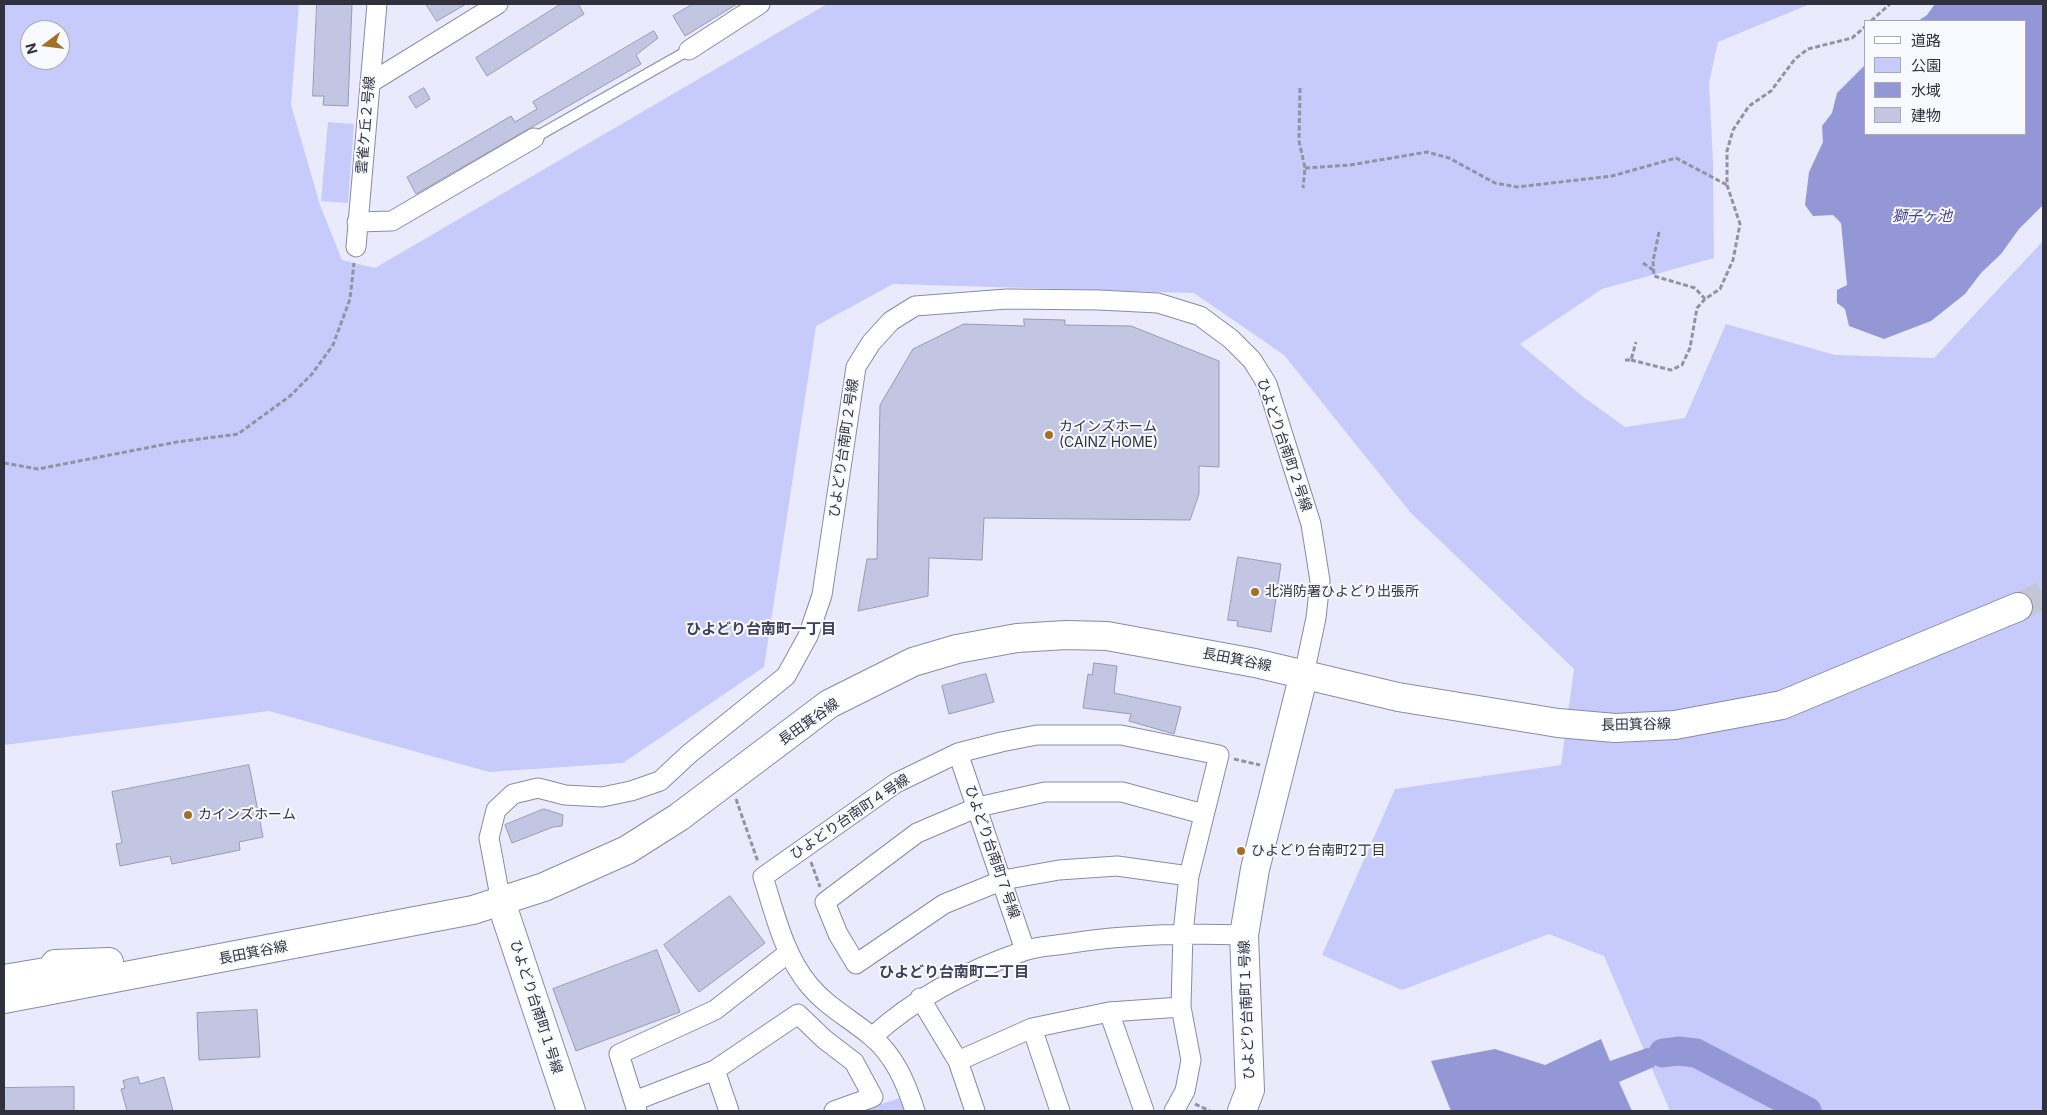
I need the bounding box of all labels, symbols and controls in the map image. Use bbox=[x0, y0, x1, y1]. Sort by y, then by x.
north arrow bbox=[20, 20, 70, 70]
legend bbox=[1864, 20, 2027, 135]
text: 道路 bbox=[1911, 31, 1941, 50]
text: N bbox=[21, 41, 41, 56]
text: 公園 bbox=[1911, 56, 1941, 75]
street label: 雲雀ケ丘２号線 bbox=[353, 75, 379, 175]
text: 水域 bbox=[1911, 81, 1941, 100]
text: 建物 bbox=[1911, 106, 1941, 125]
water label: 獅子ヶ池 bbox=[1892, 207, 1952, 225]
street label: ひよどり台南町２号線 bbox=[1253, 376, 1315, 514]
street label: ひよどり台南町２号線 bbox=[826, 378, 862, 518]
place label: カインズホーム (CAINZ HOME) bbox=[1059, 419, 1158, 452]
marker: カインズホーム (CAINZ HOME) bbox=[1043, 429, 1055, 441]
place label: 北消防署ひよどり出張所 bbox=[1265, 584, 1419, 600]
marker: 北消防署ひよどり出張所 bbox=[1249, 586, 1261, 598]
district label: ひよどり台南町一丁目 bbox=[686, 620, 836, 638]
street label: 長田箕谷線 bbox=[1201, 645, 1273, 675]
street label: 長田箕谷線 bbox=[776, 695, 842, 749]
street label: 長田箕谷線 bbox=[1601, 716, 1671, 734]
street label: ひよどり台南町４号線 bbox=[787, 771, 913, 863]
street label: ひよどり台南町７号線 bbox=[961, 783, 1023, 921]
place label: カインズホーム bbox=[198, 807, 296, 823]
marker: カインズホーム bbox=[182, 809, 194, 821]
place label: ひよどり台南町2丁目 bbox=[1251, 843, 1386, 859]
marker: ひよどり台南町2丁目 bbox=[1235, 845, 1247, 857]
street label: 長田箕谷線 bbox=[217, 938, 289, 968]
street label: ひよどり台南町１号線 bbox=[506, 938, 566, 1076]
street label: ひよどり台南町１号線 bbox=[1236, 940, 1258, 1080]
district label: ひよどり台南町二丁目 bbox=[879, 963, 1029, 981]

